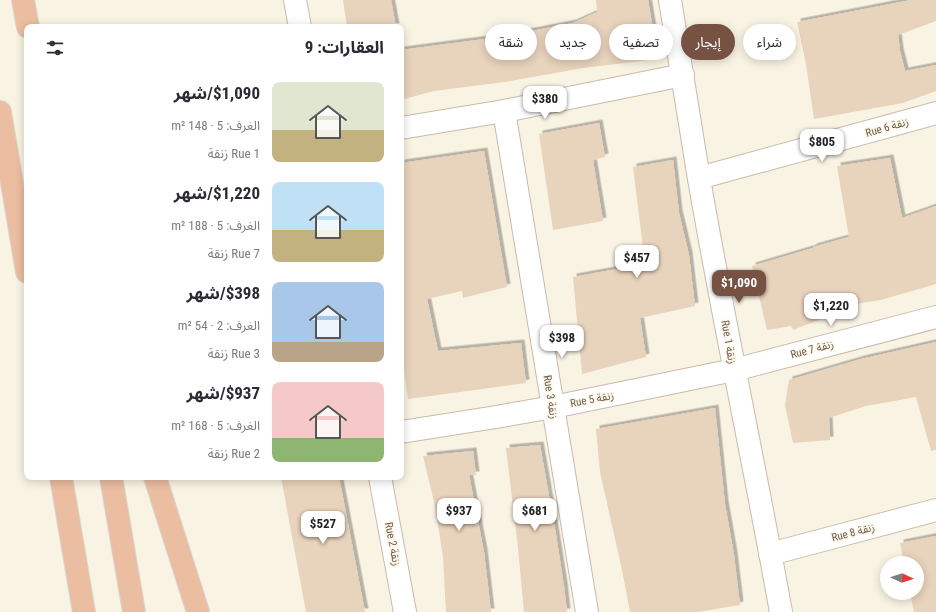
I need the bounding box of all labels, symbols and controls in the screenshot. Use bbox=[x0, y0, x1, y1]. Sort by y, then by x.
chip: شقة bbox=[485, 24, 537, 60]
chip: جديد bbox=[545, 24, 601, 60]
chip: تصفية bbox=[609, 24, 673, 60]
chip: إيجار bbox=[681, 24, 735, 60]
chip: شراء bbox=[743, 24, 796, 60]
icon: filters bbox=[44, 37, 66, 59]
text: العقارات: 9 bbox=[305, 37, 384, 57]
text: $1,090/شهر bbox=[174, 83, 260, 103]
pin: $380 bbox=[521, 86, 569, 120]
text: $380 bbox=[532, 91, 558, 106]
icon: home bbox=[304, 98, 352, 146]
street label: Rue 6 زنقة bbox=[864, 115, 910, 140]
text: الغرف: 5 · 148 m² bbox=[171, 118, 260, 133]
pin: $805 bbox=[798, 129, 846, 163]
text: $805 bbox=[809, 134, 835, 149]
text: Rue 1 زنقة bbox=[208, 146, 260, 161]
text: $1,220/شهر bbox=[174, 183, 260, 203]
icon: home bbox=[304, 198, 352, 246]
text: الغرف: 5 · 188 m² bbox=[171, 218, 260, 233]
pin: $457 bbox=[613, 245, 661, 279]
text: Rue 7 زنقة bbox=[208, 246, 260, 261]
text: $457 bbox=[624, 250, 650, 265]
pin: $1,090 bbox=[706, 270, 772, 304]
text: $1,090 bbox=[721, 275, 757, 290]
text: $398/شهر bbox=[186, 283, 260, 303]
pin: $1,220 bbox=[798, 293, 864, 327]
icon: home bbox=[304, 298, 352, 346]
text: $1,220 bbox=[813, 298, 849, 313]
text: الغرف: 2 · 54 m² bbox=[178, 318, 260, 333]
street label: Rue 1 زنقة bbox=[718, 319, 739, 365]
pin: $398 bbox=[538, 325, 586, 359]
text: $398 bbox=[549, 330, 575, 345]
street label: Rue 7 زنقة bbox=[789, 337, 835, 361]
text: Rue 3 زنقة bbox=[208, 346, 260, 361]
street label: Rue 3 زنقة bbox=[541, 374, 560, 420]
text: $937/شهر bbox=[186, 383, 260, 403]
street label: Rue 5 زنقة bbox=[569, 389, 615, 410]
icon: home bbox=[304, 398, 352, 446]
text: الغرف: 5 · 168 m² bbox=[171, 418, 260, 433]
text: Rue 2 زنقة bbox=[208, 446, 260, 461]
pin: $937 bbox=[435, 498, 483, 532]
pin: $681 bbox=[511, 498, 559, 532]
text: $937 bbox=[446, 503, 472, 518]
text: $681 bbox=[522, 503, 548, 518]
pin: $527 bbox=[299, 511, 347, 545]
text: $527 bbox=[310, 516, 336, 531]
street label: Rue 8 زنقة bbox=[830, 520, 876, 544]
street label: Rue 2 زنقة bbox=[382, 521, 403, 567]
north arrow bbox=[880, 556, 924, 600]
map controls bbox=[880, 556, 924, 600]

